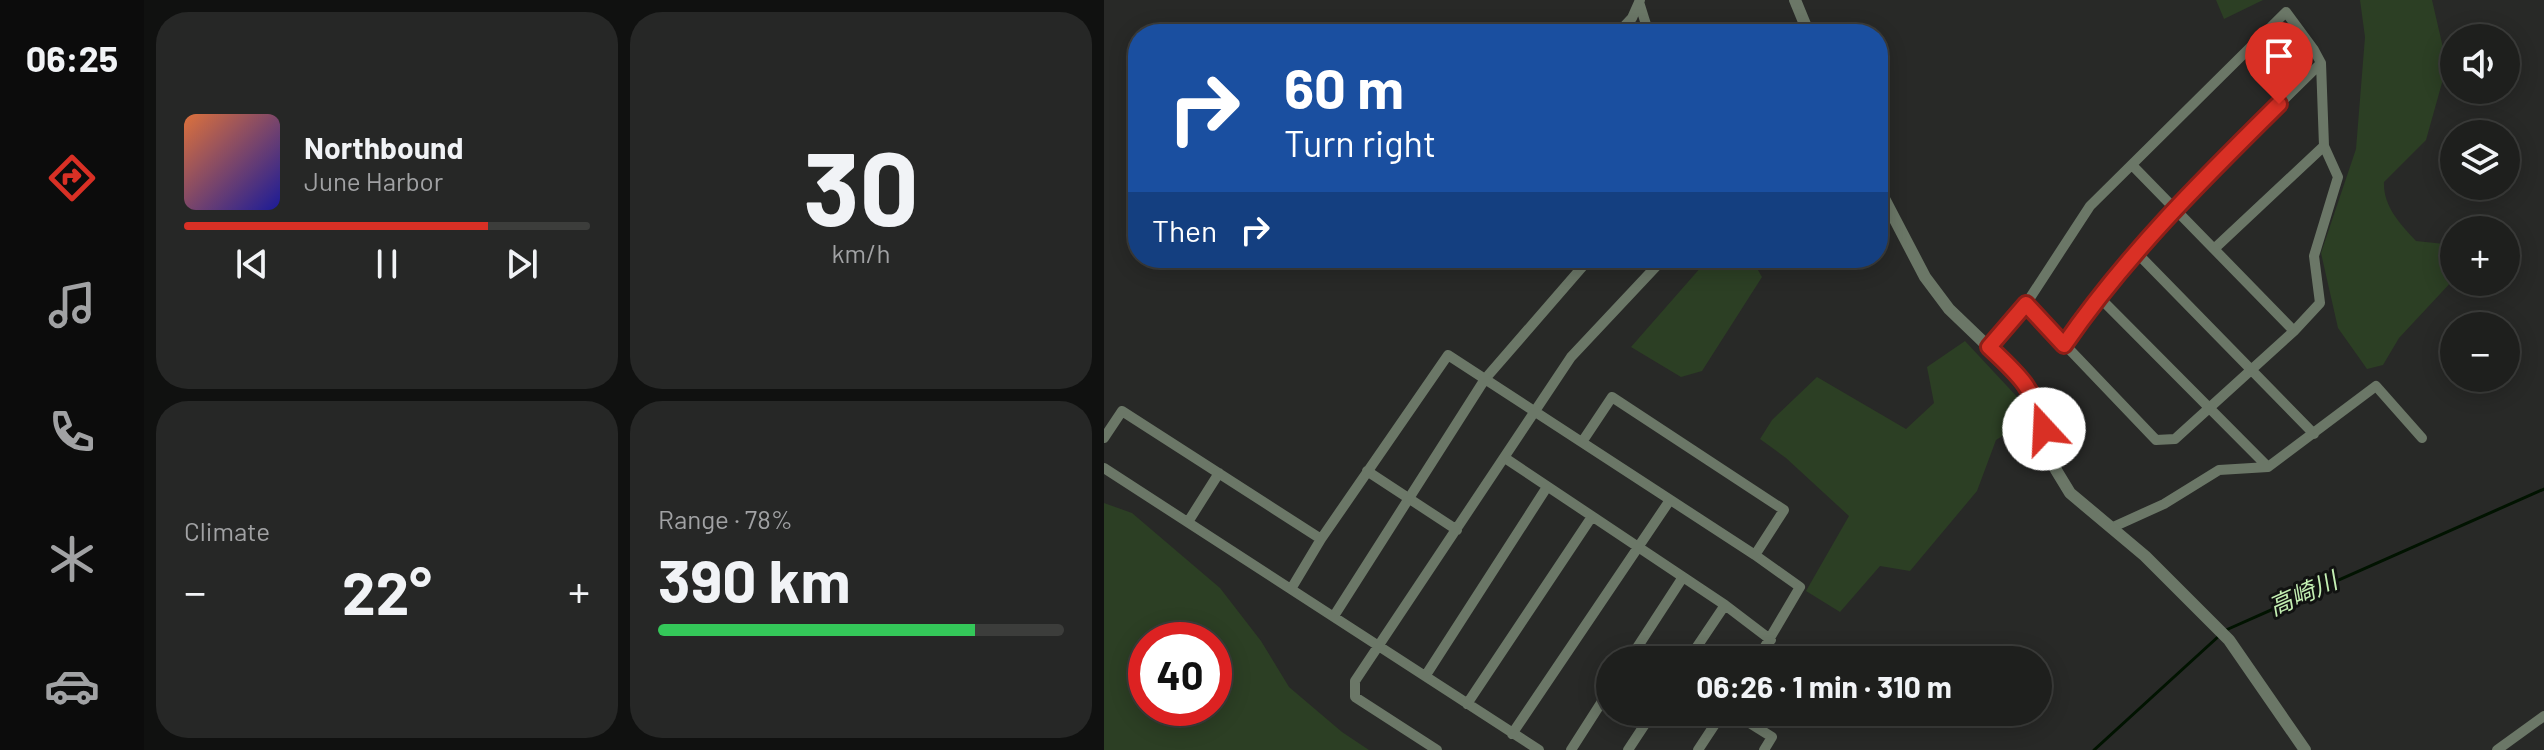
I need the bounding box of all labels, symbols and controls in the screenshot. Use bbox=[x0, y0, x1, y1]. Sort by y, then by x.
pin bbox=[2245, 22, 2313, 104]
map controls bbox=[2440, 24, 2520, 392]
button: sound bbox=[2440, 24, 2520, 104]
icon: arrive bbox=[2257, 34, 2301, 78]
text: 06:25 bbox=[26, 36, 118, 79]
text: 60 m bbox=[1284, 53, 1404, 120]
icon: right bbox=[1152, 56, 1256, 160]
button: layers bbox=[2440, 120, 2520, 200]
text: Turn right bbox=[1284, 121, 1436, 164]
text: 30 bbox=[803, 122, 919, 247]
text: Northbound bbox=[304, 129, 463, 165]
icon: directions bbox=[44, 150, 100, 206]
text: June Harbor bbox=[304, 165, 443, 196]
icon: right bbox=[1233, 208, 1277, 252]
text: Then bbox=[1152, 212, 1217, 248]
button: + bbox=[2440, 216, 2520, 296]
text: km/h bbox=[832, 237, 890, 268]
icon: previous bbox=[230, 242, 274, 286]
icon: pause bbox=[365, 242, 409, 286]
icon: next bbox=[500, 242, 544, 286]
icon: music bbox=[44, 277, 100, 333]
button: − bbox=[2440, 312, 2520, 392]
position arrow bbox=[2002, 387, 2086, 471]
icon: phone bbox=[44, 404, 100, 460]
text: Range · 78% bbox=[658, 503, 793, 534]
text: Climate bbox=[184, 515, 270, 546]
icon: climate bbox=[44, 531, 100, 587]
text: 390 km bbox=[658, 543, 851, 615]
text: 22° bbox=[342, 555, 432, 627]
text: − bbox=[184, 564, 206, 617]
text: + bbox=[568, 564, 590, 617]
water label: 高崎川 bbox=[2264, 564, 2344, 621]
speed limit sign: 40 bbox=[1128, 622, 1232, 726]
icon: car bbox=[44, 658, 100, 714]
text: 06:26 · 1 min · 310 m bbox=[1696, 668, 1952, 704]

